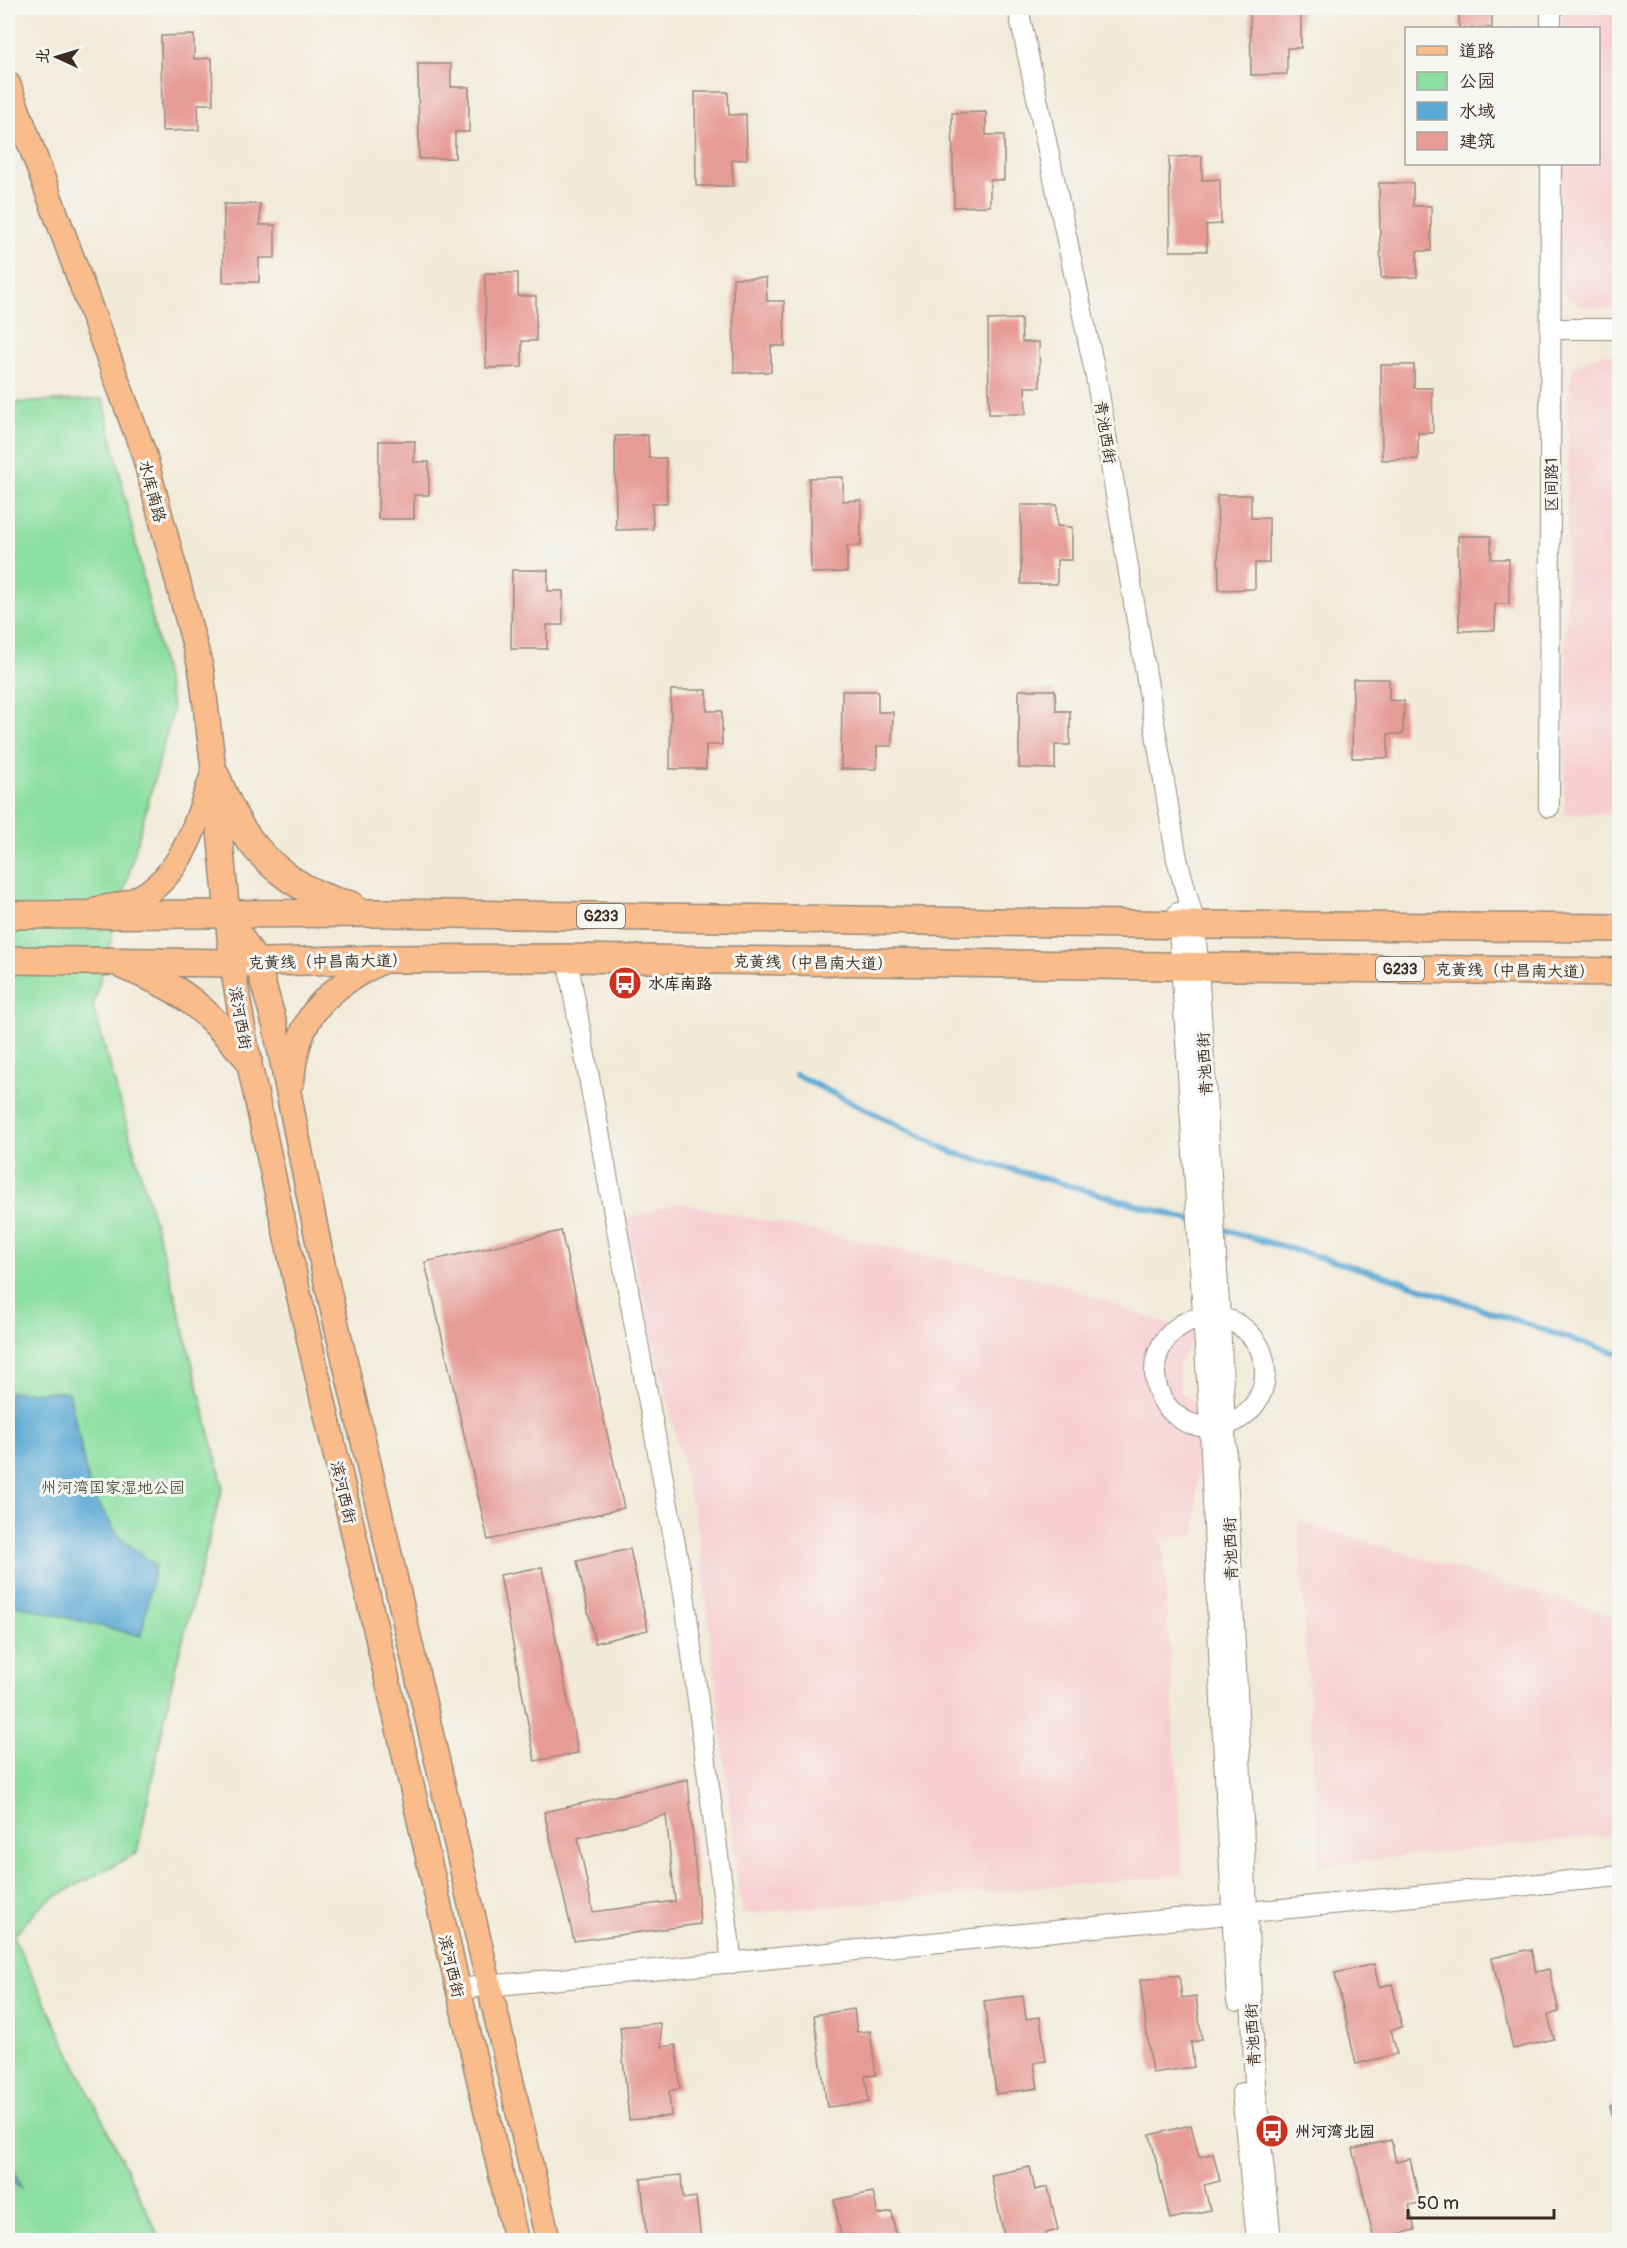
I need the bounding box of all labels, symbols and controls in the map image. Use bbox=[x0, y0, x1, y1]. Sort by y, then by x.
north arrow bbox=[27, 27, 87, 87]
legend bbox=[1405, 27, 1600, 165]
text: 道路 bbox=[1459, 40, 1495, 63]
text: 北 bbox=[32, 47, 54, 65]
text: 公园 bbox=[1459, 70, 1495, 93]
text: 水域 bbox=[1459, 100, 1495, 123]
text: 建筑 bbox=[1459, 130, 1495, 153]
street label: 青池西街 bbox=[1090, 399, 1120, 465]
street label: 水库南路 bbox=[134, 458, 170, 525]
street label: 区间路1 bbox=[1542, 458, 1562, 512]
road number: G233 bbox=[577, 904, 625, 928]
street label: 克黄线（中昌南大道） bbox=[248, 951, 408, 973]
street label: 克黄线（中昌南大道） bbox=[733, 952, 893, 974]
road number: G233 bbox=[1376, 957, 1424, 981]
street label: 克黄线（中昌南大道） bbox=[1435, 960, 1595, 982]
bus stop icon: 水库南路 bbox=[607, 965, 643, 1001]
place label: 水库南路 bbox=[648, 974, 712, 994]
street label: 滨河西街 bbox=[225, 985, 255, 1051]
street label: 青池西街 bbox=[1193, 1031, 1217, 1096]
street label: 滨河西街 bbox=[326, 1459, 360, 1526]
park label: 州河湾国家湿地公园 bbox=[41, 1478, 185, 1498]
street label: 青池西街 bbox=[1220, 1517, 1242, 1581]
street label: 滨河西街 bbox=[434, 1933, 468, 2000]
street label: 青池西街 bbox=[1241, 2002, 1265, 2067]
bus stop icon: 州河湾北园 bbox=[1254, 2113, 1290, 2149]
place label: 州河湾北园 bbox=[1295, 2122, 1375, 2142]
scale bar bbox=[1408, 2182, 1554, 2220]
text: 50 m bbox=[1417, 2192, 1459, 2215]

